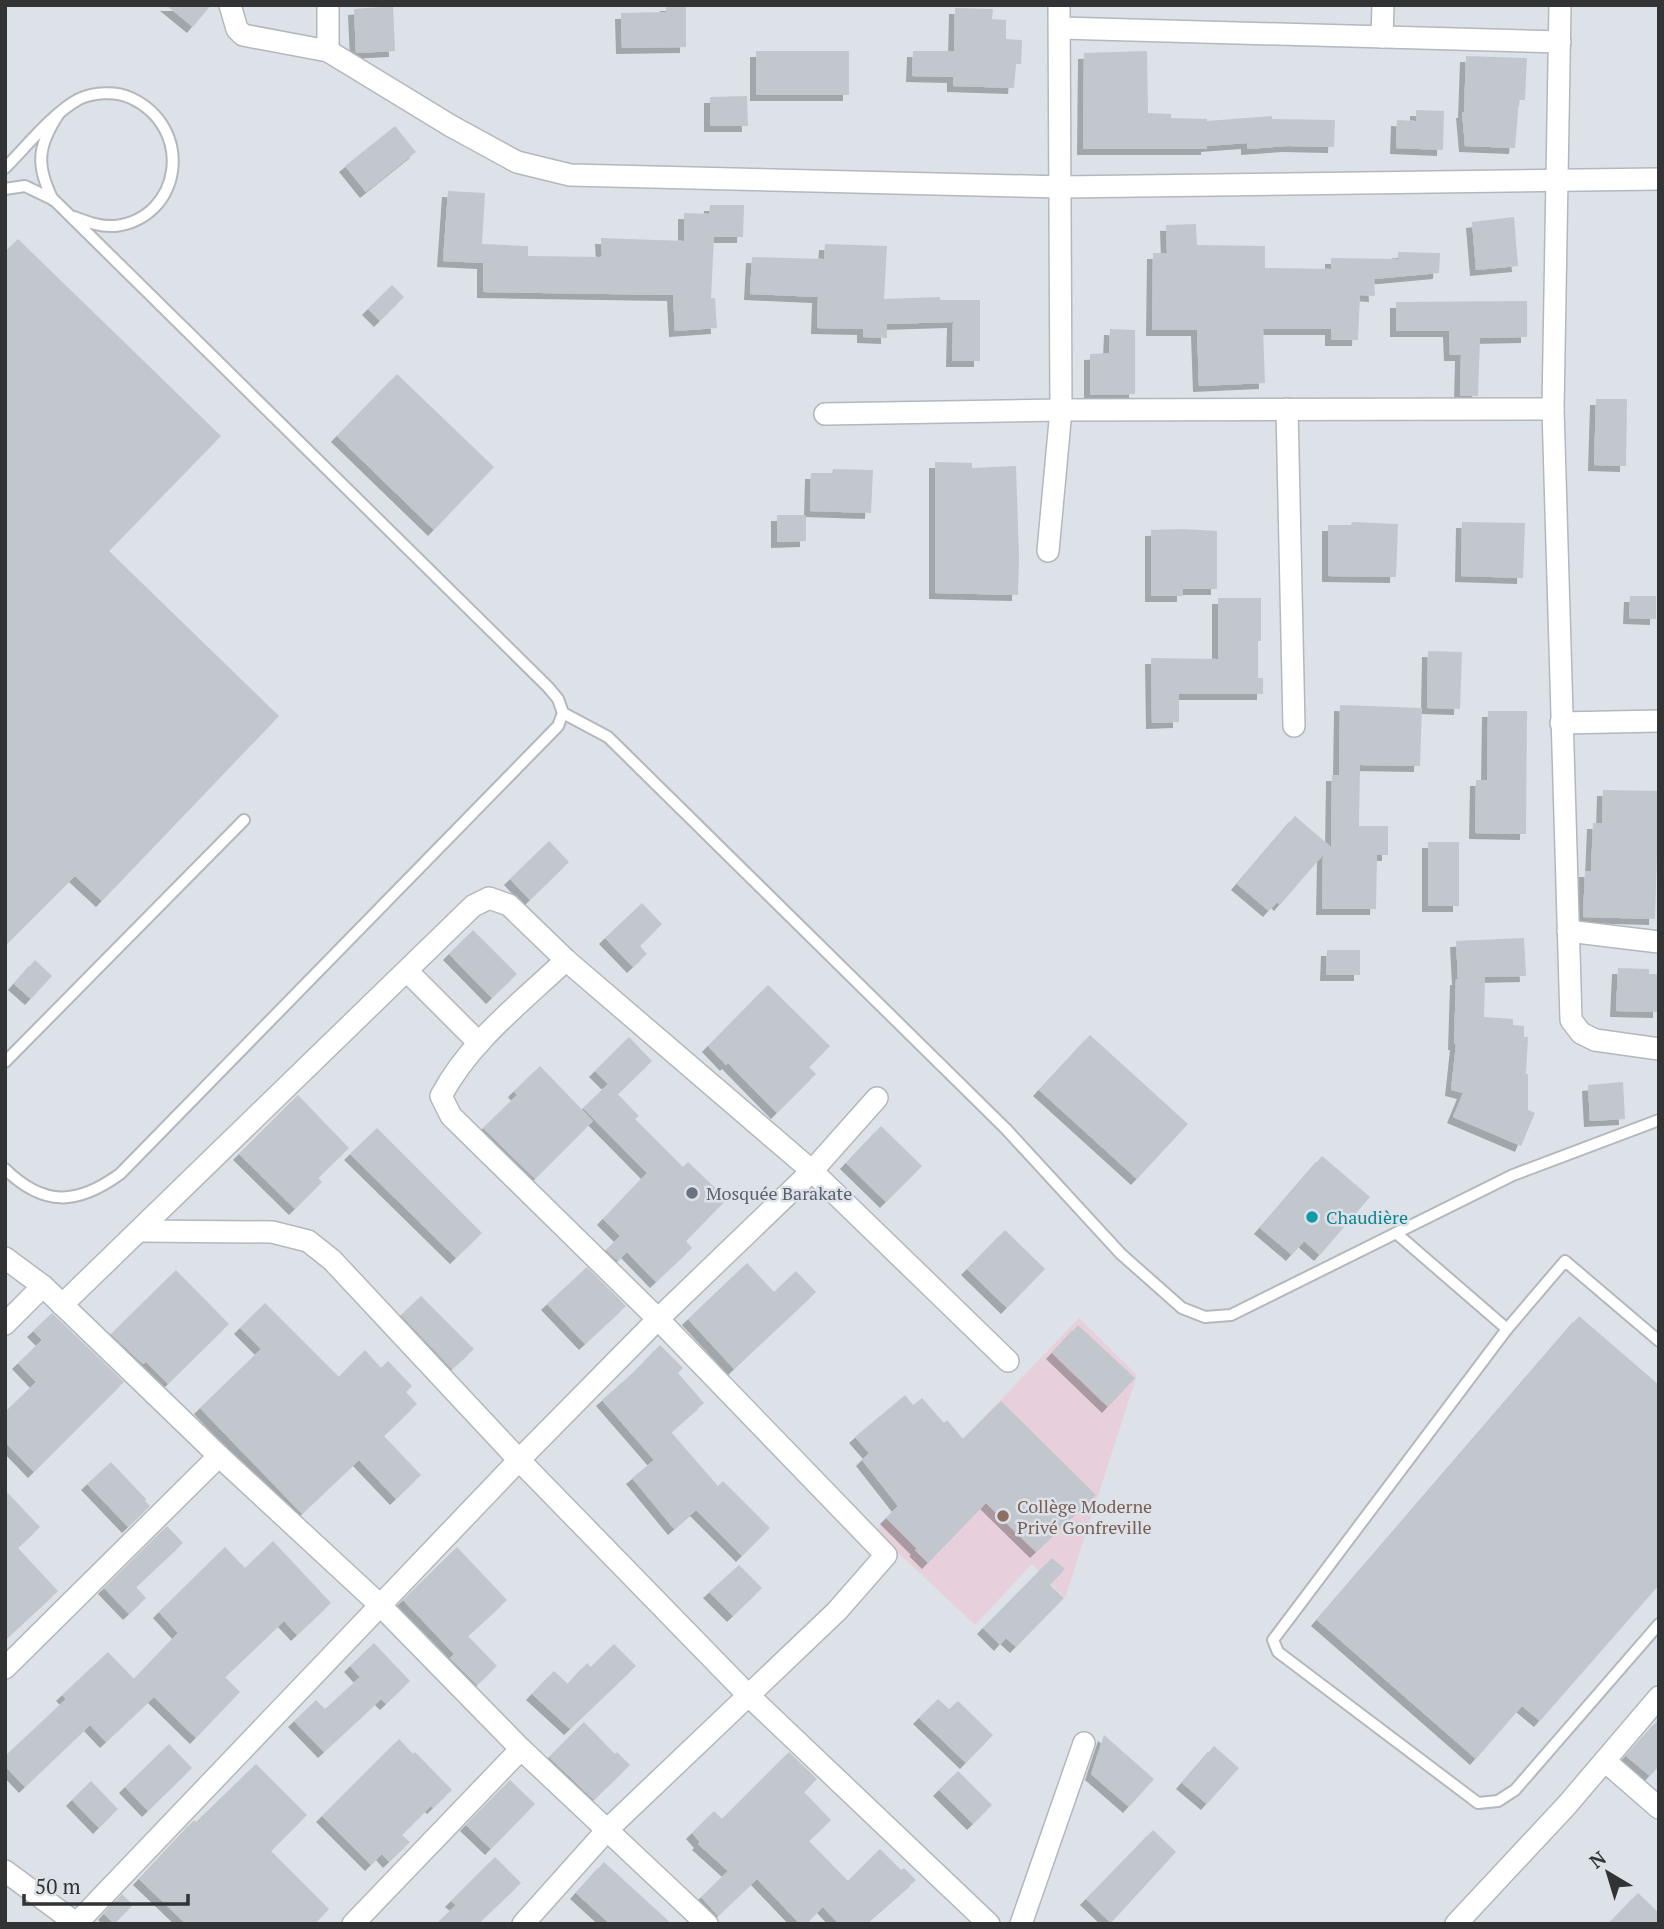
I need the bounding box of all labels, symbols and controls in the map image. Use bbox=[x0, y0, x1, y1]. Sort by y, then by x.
place label: Mosquée Barakate bbox=[706, 1181, 852, 1205]
marker: Mosquée Barakate bbox=[684, 1185, 700, 1201]
place label: Chaudière bbox=[1326, 1205, 1408, 1229]
marker: Chaudière bbox=[1304, 1209, 1320, 1225]
place label: Collège Moderne Privé Gonfreville bbox=[1017, 1494, 1152, 1539]
marker: Collège Moderne Privé Gonfreville bbox=[995, 1508, 1011, 1524]
north arrow bbox=[1573, 1838, 1643, 1908]
text: N bbox=[1584, 1845, 1611, 1873]
scale bar bbox=[24, 1862, 189, 1906]
text: 50 m bbox=[35, 1872, 81, 1900]

